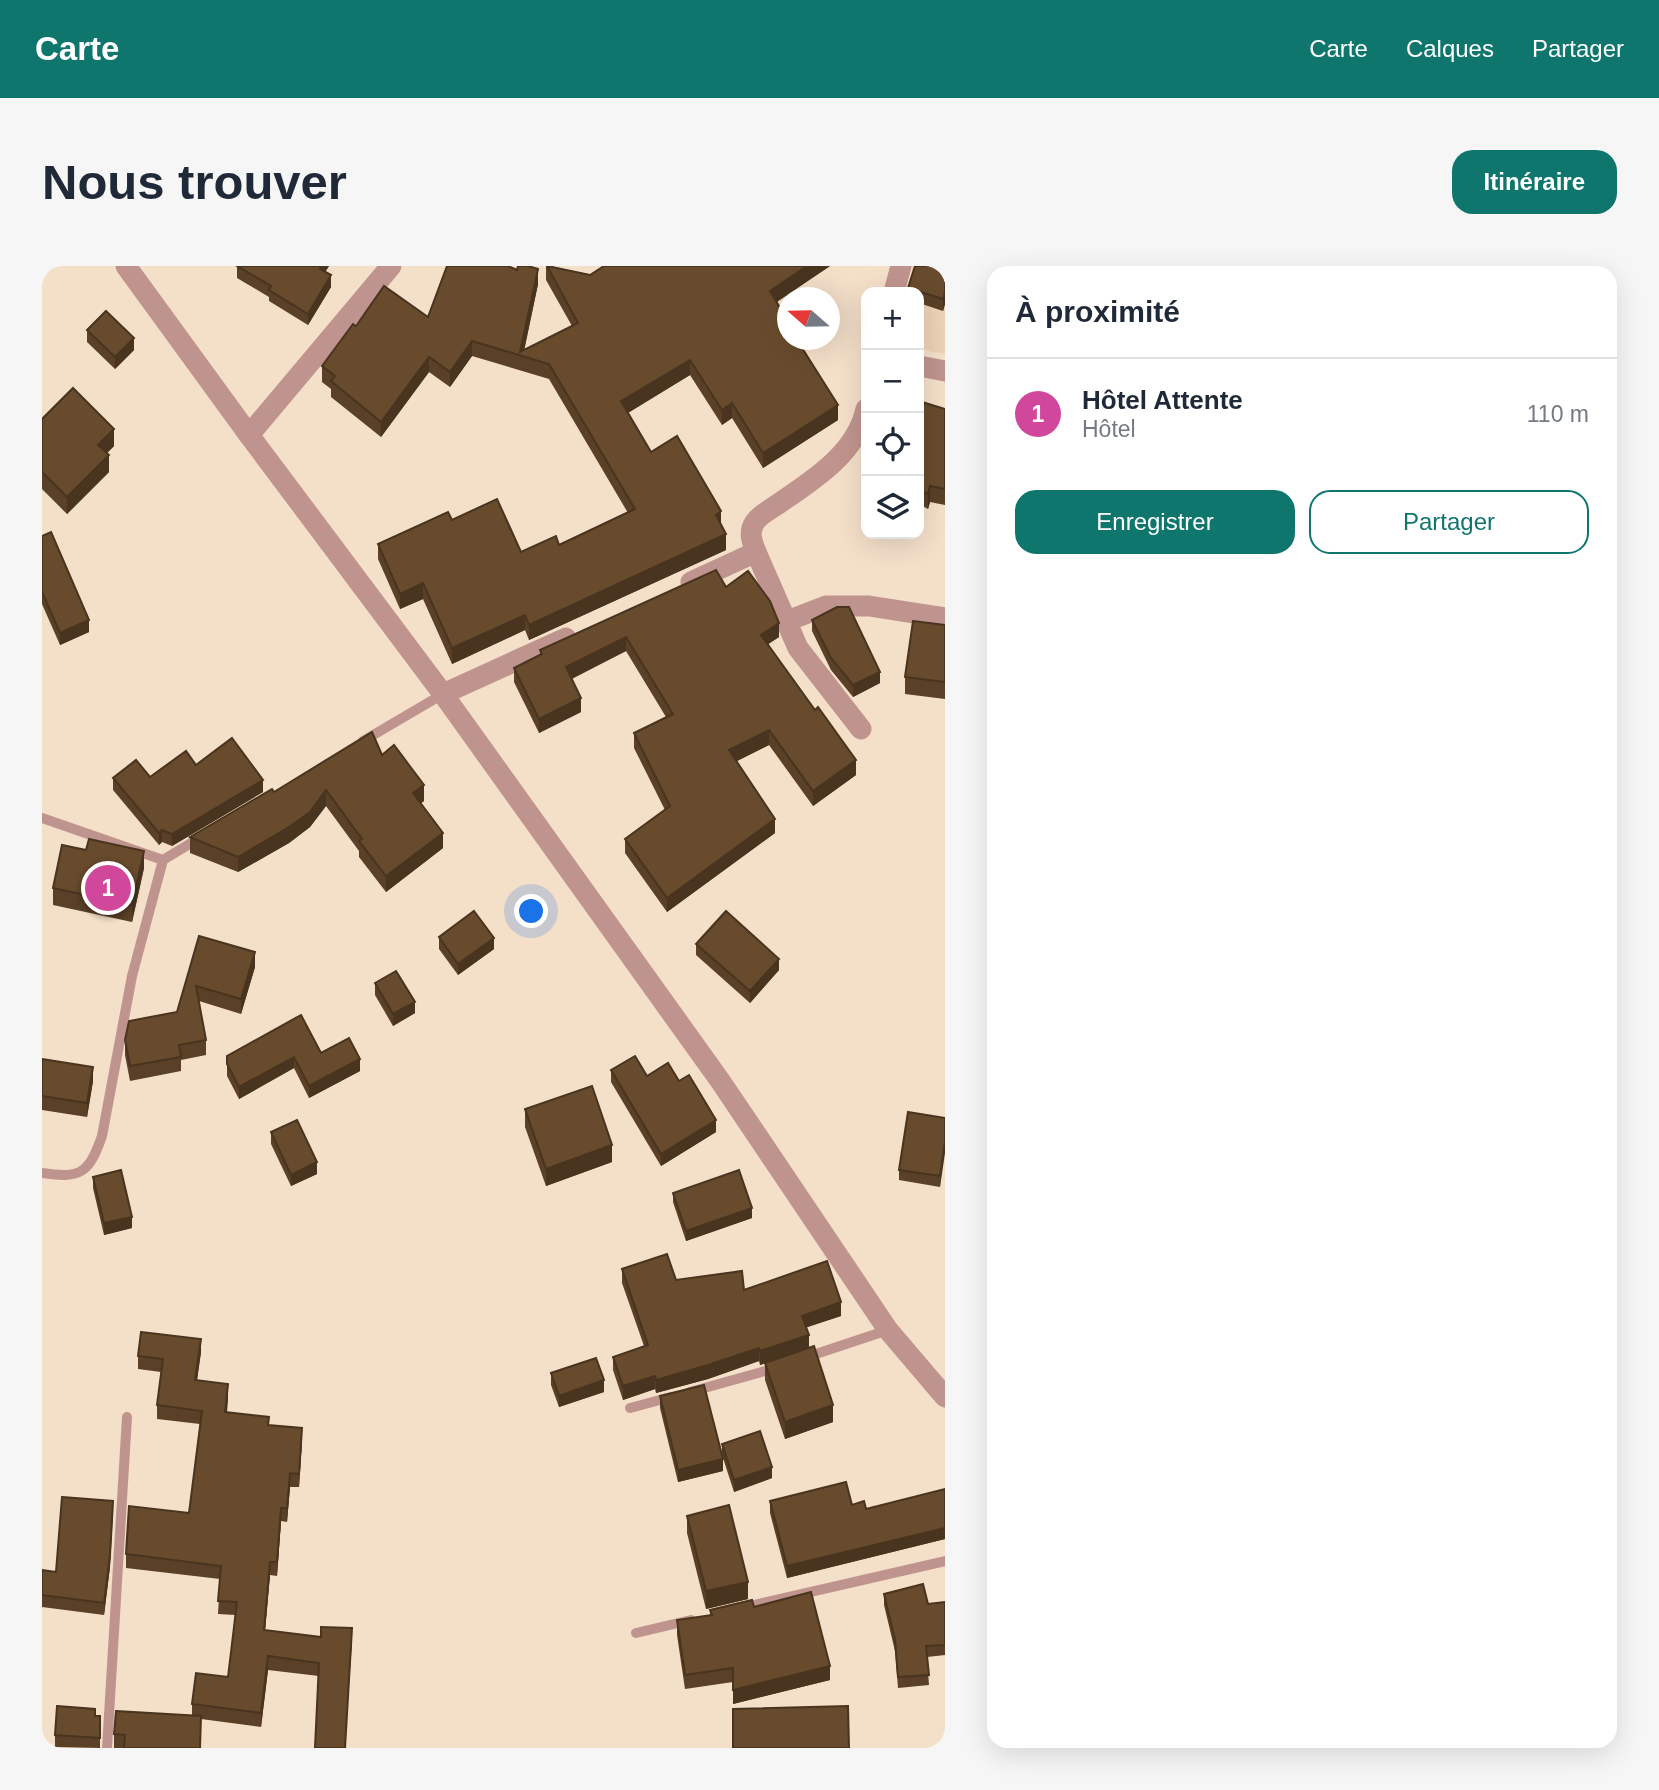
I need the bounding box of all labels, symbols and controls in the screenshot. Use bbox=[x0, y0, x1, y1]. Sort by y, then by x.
text: Carte bbox=[35, 30, 119, 67]
text: Carte bbox=[1309, 35, 1368, 62]
text: Calques bbox=[1406, 35, 1494, 62]
text: Partager bbox=[1532, 35, 1624, 62]
button: Itinéraire bbox=[1452, 150, 1617, 214]
text: Nous trouver bbox=[42, 155, 347, 209]
north arrow bbox=[777, 287, 840, 350]
map controls bbox=[861, 287, 924, 539]
button: + bbox=[861, 287, 924, 350]
text: À proximité bbox=[1015, 295, 1180, 328]
button: − bbox=[861, 350, 924, 413]
text: Hôtel Attente bbox=[1082, 385, 1243, 415]
text: 1 bbox=[1032, 401, 1044, 427]
text: 110 m bbox=[1527, 401, 1589, 427]
button: locate bbox=[861, 413, 924, 476]
text: Hôtel bbox=[1082, 416, 1136, 442]
button: layers bbox=[861, 476, 924, 539]
button: Enregistrer bbox=[1015, 490, 1295, 554]
button: Partager bbox=[1309, 490, 1589, 554]
pin: 1 bbox=[85, 862, 131, 914]
your location bbox=[514, 894, 548, 928]

